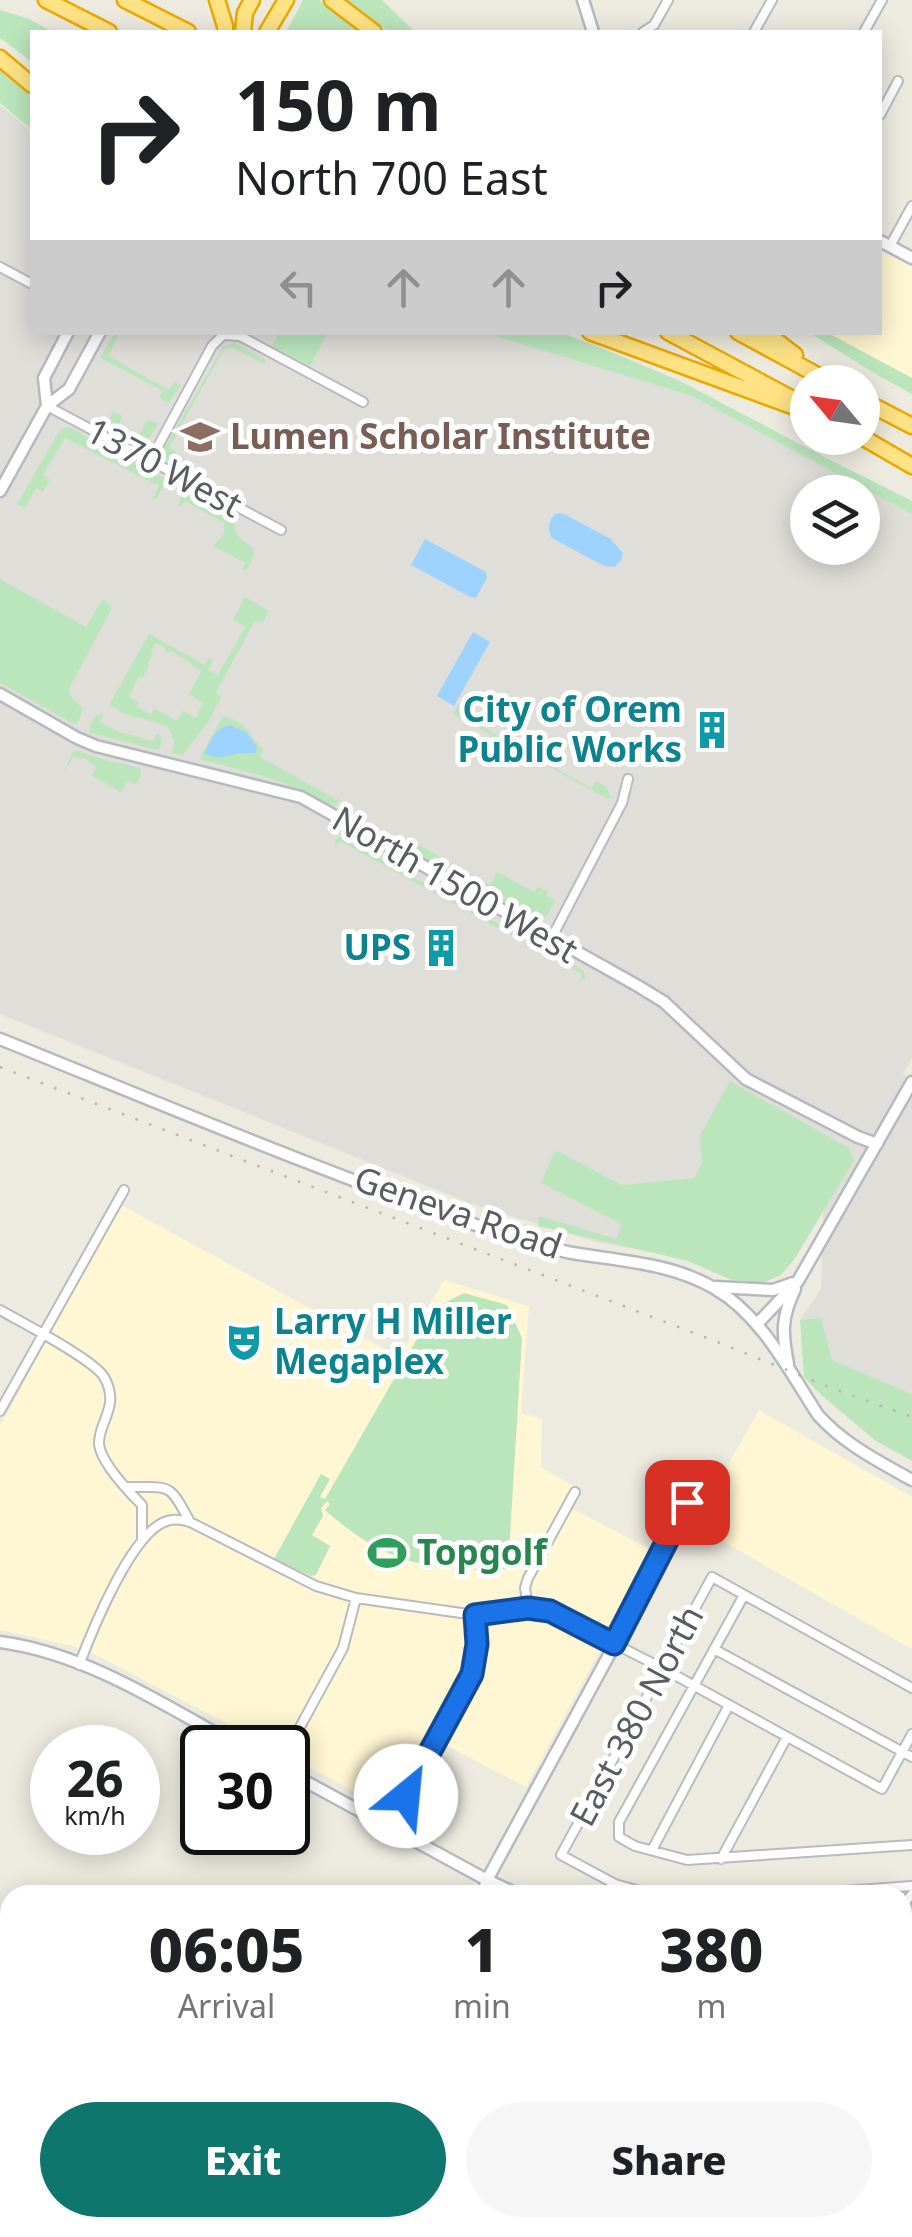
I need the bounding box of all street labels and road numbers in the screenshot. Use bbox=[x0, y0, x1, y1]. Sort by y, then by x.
street label: 1370 West bbox=[79, 406, 251, 527]
street label: North 1500 West bbox=[325, 794, 587, 973]
street label: Geneva Road bbox=[348, 1154, 568, 1269]
street label: East 380 North bbox=[558, 1597, 714, 1834]

